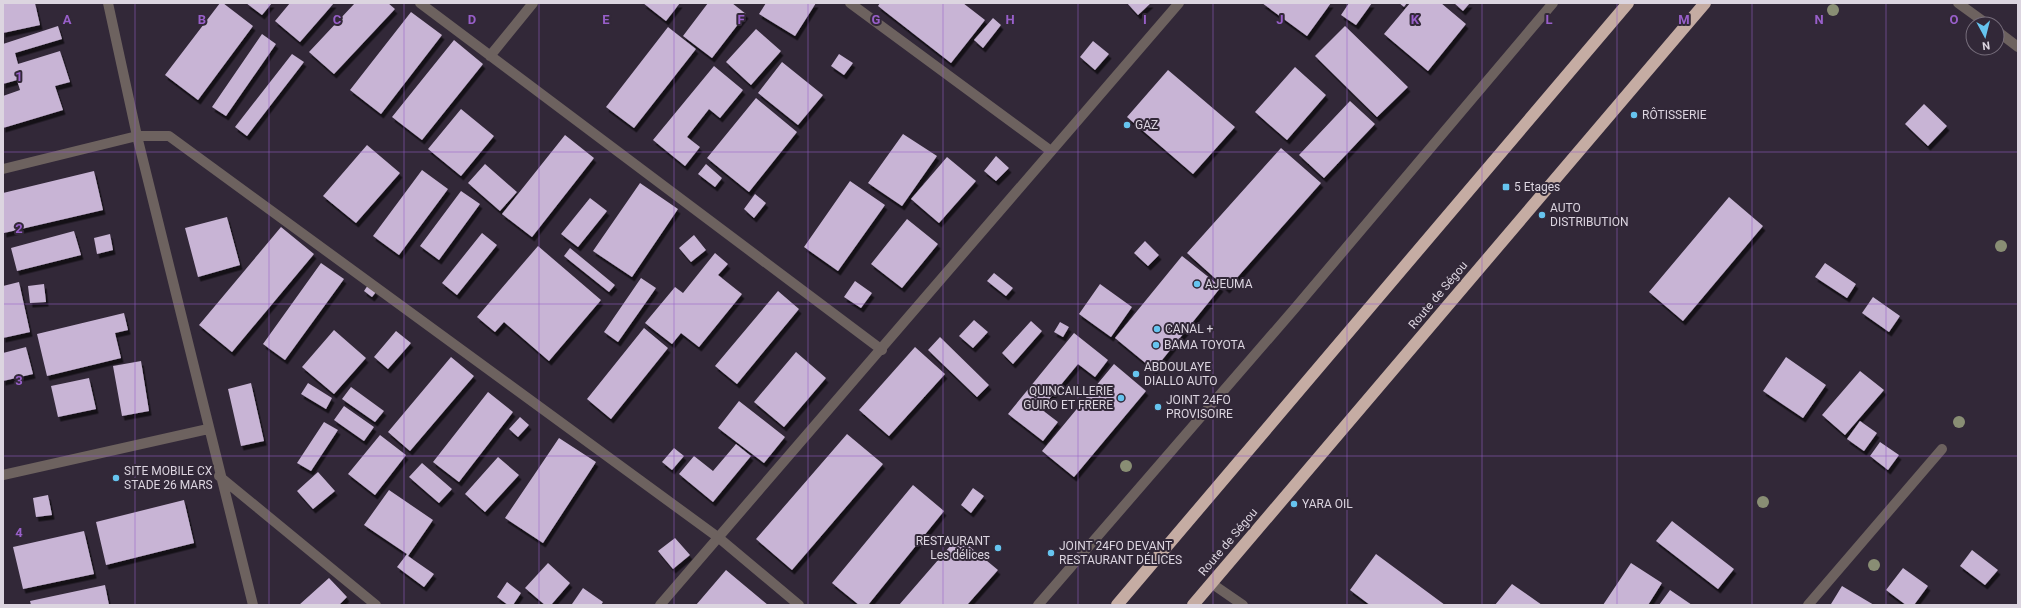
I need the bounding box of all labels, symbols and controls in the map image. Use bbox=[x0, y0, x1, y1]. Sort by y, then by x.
text: A bbox=[63, 12, 72, 27]
text: B bbox=[198, 12, 206, 27]
text: C bbox=[333, 12, 342, 27]
text: D bbox=[468, 12, 476, 27]
text: E bbox=[602, 12, 610, 27]
text: F bbox=[737, 12, 745, 27]
text: G bbox=[872, 12, 881, 27]
text: H bbox=[1005, 12, 1015, 27]
text: I bbox=[1143, 12, 1147, 27]
text: J bbox=[1276, 12, 1284, 27]
text: K bbox=[1411, 12, 1420, 27]
text: L bbox=[1545, 12, 1553, 27]
text: M bbox=[1678, 12, 1690, 27]
text: N bbox=[1814, 12, 1824, 27]
text: O bbox=[1950, 12, 1959, 27]
north arrow bbox=[1965, 16, 2005, 56]
text: N bbox=[1981, 39, 1991, 52]
text: 1 bbox=[15, 69, 23, 84]
place label: RÔTISSERIE bbox=[1642, 107, 1707, 122]
marker: RÔTISSERIE bbox=[1629, 110, 1639, 120]
place label: GAZ bbox=[1135, 118, 1158, 132]
marker: GAZ bbox=[1122, 120, 1132, 130]
place label: 5 Etages bbox=[1514, 180, 1560, 194]
marker: 5 Etages bbox=[1501, 182, 1511, 192]
place label: AUTO DISTRIBUTION bbox=[1550, 201, 1629, 229]
marker: AUTO DISTRIBUTION bbox=[1537, 210, 1547, 220]
text: 2 bbox=[15, 221, 23, 236]
street label: Route de Ségou bbox=[1406, 258, 1470, 332]
place label: AJEUMA bbox=[1205, 277, 1253, 291]
marker: AJEUMA bbox=[1192, 279, 1202, 289]
place label: CANAL + bbox=[1165, 322, 1214, 336]
marker: CANAL + bbox=[1152, 324, 1162, 334]
place label: BAMA TOYOTA bbox=[1164, 338, 1245, 352]
marker: BAMA TOYOTA bbox=[1151, 340, 1161, 350]
place label: ABDOULAYE DIALLO AUTO bbox=[1144, 360, 1218, 388]
marker: ABDOULAYE DIALLO AUTO bbox=[1131, 369, 1141, 379]
text: 3 bbox=[15, 373, 23, 388]
place label: QUINCAILLERIE GUIRO ET FRERE bbox=[1023, 384, 1113, 412]
marker: QUINCAILLERIE GUIRO ET FRERE bbox=[1116, 393, 1126, 403]
place label: JOINT 24FO PROVISOIRE bbox=[1166, 393, 1233, 421]
marker: JOINT 24FO PROVISOIRE bbox=[1153, 402, 1163, 412]
place label: SITE MOBILE CX STADE 26 MARS bbox=[124, 464, 213, 492]
marker: SITE MOBILE CX STADE 26 MARS bbox=[111, 473, 121, 483]
place label: YARA OIL bbox=[1302, 497, 1353, 511]
marker: YARA OIL bbox=[1289, 499, 1299, 509]
street label: Route de Ségou bbox=[1196, 505, 1260, 579]
text: 4 bbox=[15, 525, 23, 540]
place label: RESTAURANT Les délices bbox=[916, 534, 990, 562]
place label: JOINT 24FO DEVANT RESTAURANT DÉLICES bbox=[1059, 539, 1182, 567]
marker: RESTAURANT Les délices bbox=[993, 543, 1003, 553]
marker: JOINT 24FO DEVANT RESTAURANT DÉLICES bbox=[1046, 548, 1056, 558]

